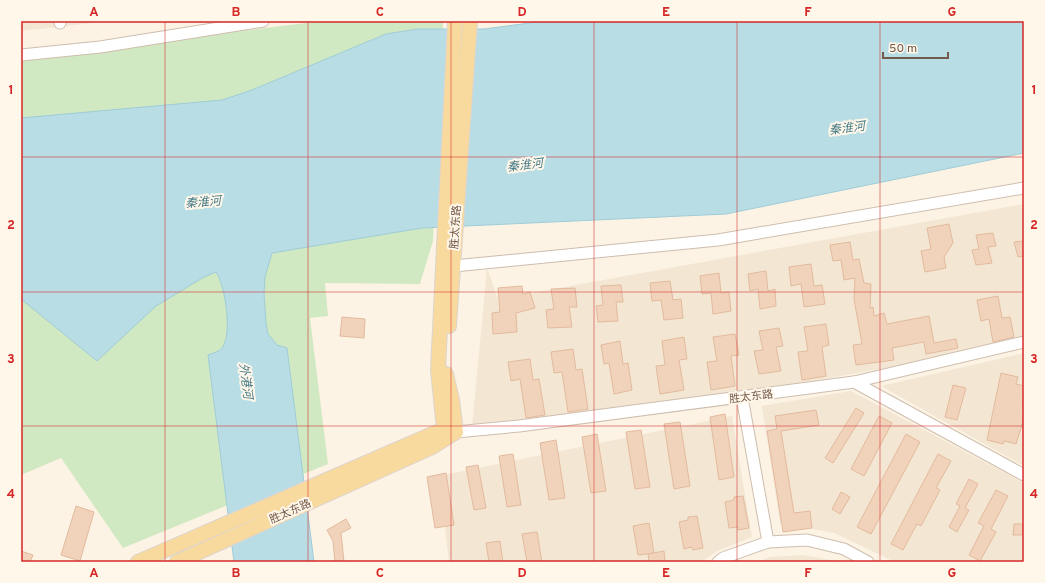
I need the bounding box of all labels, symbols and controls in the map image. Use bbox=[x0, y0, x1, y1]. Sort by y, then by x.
text: A bbox=[89, 5, 99, 21]
text: B bbox=[232, 5, 241, 21]
text: C bbox=[376, 5, 384, 21]
text: D bbox=[517, 5, 527, 21]
text: E bbox=[662, 5, 670, 21]
text: F bbox=[804, 5, 812, 21]
text: G bbox=[948, 5, 957, 21]
scale bar bbox=[883, 34, 948, 60]
text: 50 m bbox=[889, 41, 917, 57]
text: 1 bbox=[8, 83, 14, 99]
text: 1 bbox=[1031, 83, 1037, 99]
water label: 秦淮河 bbox=[828, 119, 868, 139]
water label: 秦淮河 bbox=[506, 156, 546, 176]
water label: 秦淮河 bbox=[184, 193, 224, 213]
street label: 胜太东路 bbox=[447, 205, 465, 250]
text: 2 bbox=[7, 218, 15, 234]
text: 2 bbox=[1030, 218, 1038, 234]
text: 3 bbox=[7, 352, 15, 368]
text: 3 bbox=[1030, 352, 1038, 368]
water label: 外港河 bbox=[235, 362, 256, 402]
street label: 胜太东路 bbox=[728, 387, 774, 407]
text: 4 bbox=[7, 487, 15, 503]
text: 4 bbox=[1030, 487, 1038, 503]
street label: 胜太东路 bbox=[267, 497, 313, 527]
text: A bbox=[89, 566, 99, 582]
text: B bbox=[232, 566, 241, 582]
text: C bbox=[376, 566, 384, 582]
text: D bbox=[517, 566, 527, 582]
text: E bbox=[662, 566, 670, 582]
text: F bbox=[804, 566, 812, 582]
text: G bbox=[948, 566, 957, 582]

